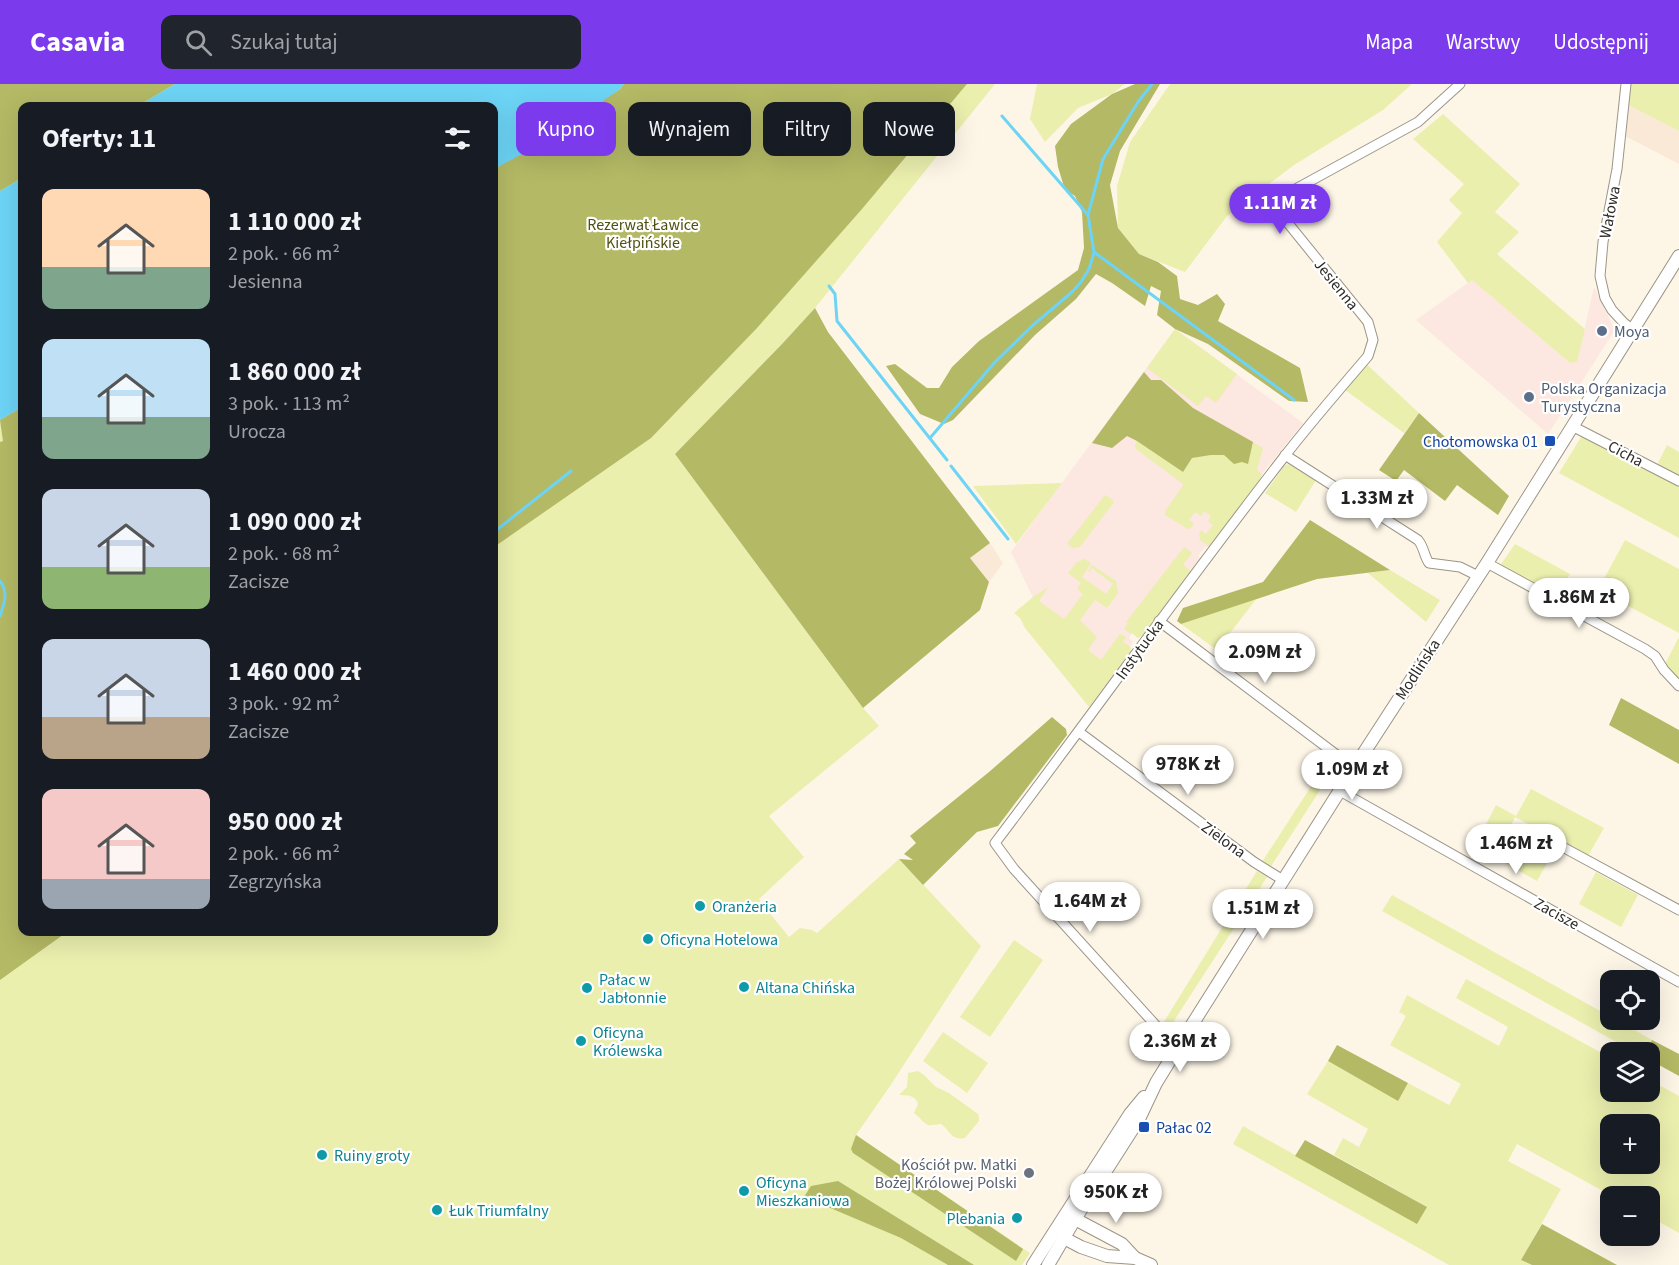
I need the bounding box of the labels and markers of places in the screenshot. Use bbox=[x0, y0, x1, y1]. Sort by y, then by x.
pin: 1.11M zł bbox=[1218, 184, 1342, 235]
place label: Moya bbox=[1614, 321, 1649, 343]
marker: Moya bbox=[1595, 324, 1609, 338]
place label: Polska Organizacja Turystyczna bbox=[1541, 378, 1667, 418]
marker: Polska Organizacja Turystyczna bbox=[1522, 390, 1536, 404]
place label: Chotomowska 01 bbox=[1423, 431, 1538, 453]
marker: Chotomowska 01 bbox=[1543, 434, 1557, 448]
pin: 1.33M zł bbox=[1315, 479, 1439, 530]
pin: 1.86M zł bbox=[1517, 578, 1641, 629]
pin: 2.09M zł bbox=[1203, 633, 1327, 684]
pin: 978K zł bbox=[1133, 745, 1243, 796]
pin: 1.09M zł bbox=[1290, 750, 1414, 801]
pin: 1.46M zł bbox=[1454, 824, 1578, 875]
pin: 1.64M zł bbox=[1028, 882, 1152, 933]
pin: 1.51M zł bbox=[1201, 889, 1325, 940]
place label: Oranżeria bbox=[712, 896, 777, 918]
marker: Oranżeria bbox=[693, 899, 707, 913]
place label: Oficyna Hotelowa bbox=[660, 929, 778, 951]
marker: Oficyna Hotelowa bbox=[641, 932, 655, 946]
place label: Pałac w Jabłonnie bbox=[599, 969, 666, 1009]
place label: Altana Chińska bbox=[756, 977, 855, 999]
marker: Altana Chińska bbox=[737, 980, 751, 994]
marker: Pałac w Jabłonnie bbox=[580, 981, 594, 995]
place label: Oficyna Królewska bbox=[593, 1022, 662, 1062]
pin: 2.36M zł bbox=[1118, 1022, 1242, 1073]
marker: Oficyna Królewska bbox=[574, 1034, 588, 1048]
place label: Pałac 02 bbox=[1156, 1117, 1212, 1139]
marker: Pałac 02 bbox=[1137, 1120, 1151, 1134]
place label: Ruiny groty bbox=[334, 1145, 410, 1167]
marker: Ruiny groty bbox=[315, 1148, 329, 1162]
place label: Kościół pw. Matki Bożej Królowej Polski bbox=[875, 1154, 1017, 1194]
marker: Kościół pw. Matki Bożej Królowej Polski bbox=[1022, 1166, 1036, 1180]
place label: Oficyna Mieszkaniowa bbox=[756, 1172, 850, 1212]
pin: 950K zł bbox=[1061, 1173, 1171, 1224]
marker: Oficyna Mieszkaniowa bbox=[737, 1184, 751, 1198]
place label: Łuk Triumfalny bbox=[448, 1200, 549, 1222]
marker: Łuk Triumfalny bbox=[430, 1203, 444, 1217]
place label: Plebania bbox=[946, 1208, 1005, 1230]
marker: Plebania bbox=[1010, 1211, 1024, 1225]

